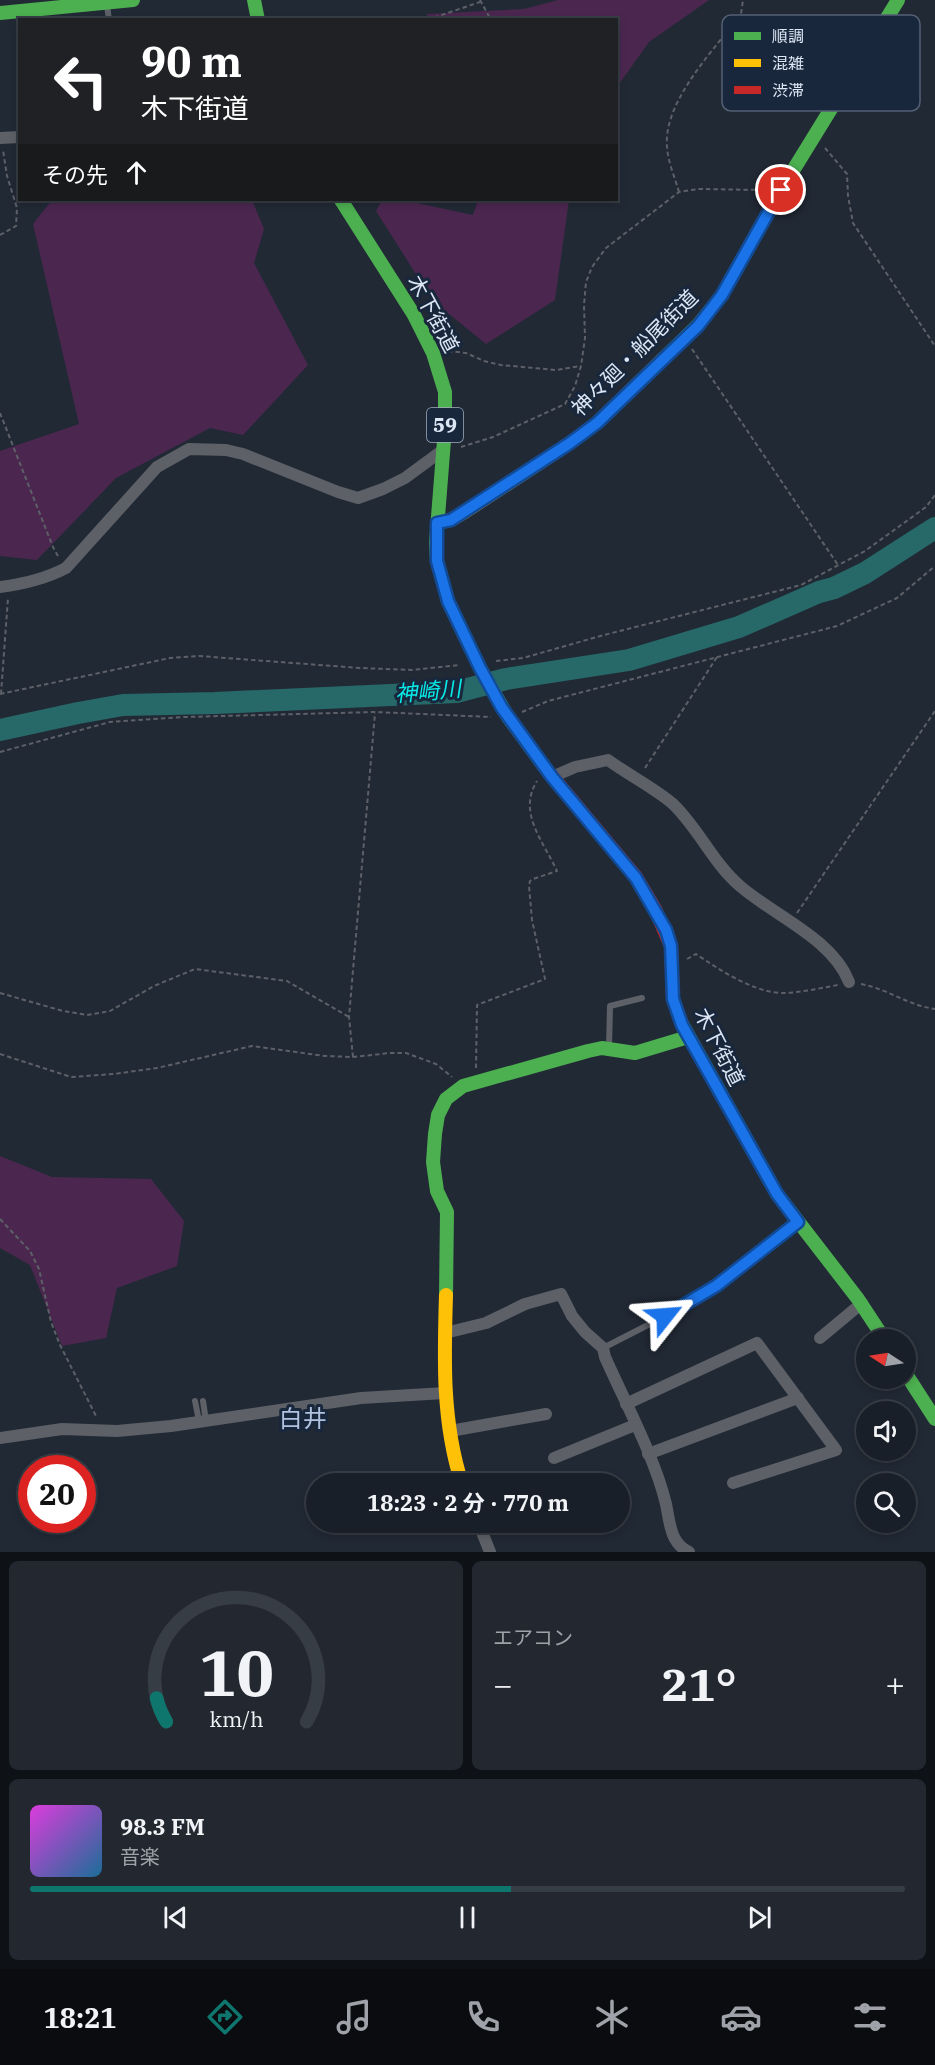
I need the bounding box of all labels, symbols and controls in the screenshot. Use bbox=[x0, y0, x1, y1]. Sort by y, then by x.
legend bbox=[722, 15, 920, 111]
text: 順調 bbox=[772, 26, 804, 46]
text: 90 m bbox=[141, 34, 242, 89]
icon: left bbox=[42, 42, 120, 120]
text: 混雑 bbox=[772, 53, 804, 73]
text: 渋滞 bbox=[772, 80, 804, 100]
text: 木下街道 bbox=[141, 90, 249, 125]
icon: ahead bbox=[120, 156, 153, 189]
text: その先 bbox=[42, 160, 108, 189]
pin bbox=[755, 164, 806, 215]
icon: arrive bbox=[764, 173, 797, 206]
street label: 木下街道 bbox=[402, 270, 466, 357]
street label: 神々廻・船尾街道 bbox=[565, 283, 704, 422]
road number: 59 bbox=[427, 408, 463, 442]
water label: 神崎川 bbox=[394, 673, 464, 708]
street label: 木下街道 bbox=[688, 1003, 751, 1090]
position arrow bbox=[633, 1284, 697, 1348]
north arrow bbox=[856, 1329, 916, 1389]
map controls bbox=[856, 1329, 916, 1533]
button: sound bbox=[856, 1401, 916, 1461]
district label: 白井 bbox=[279, 1402, 327, 1434]
speed limit sign: 20 bbox=[18, 1455, 96, 1533]
button: search bbox=[856, 1473, 916, 1533]
text: 18:23 · 2 分 · 770 m bbox=[367, 1488, 569, 1517]
text: エアコン bbox=[493, 1624, 573, 1651]
text: 10 bbox=[199, 1632, 273, 1713]
text: 21° bbox=[661, 1655, 737, 1713]
text: − bbox=[493, 1663, 513, 1706]
text: + bbox=[885, 1663, 905, 1706]
text: km/h bbox=[209, 1706, 263, 1734]
text: 98.3 FM bbox=[120, 1812, 205, 1841]
text: 音楽 bbox=[120, 1843, 160, 1870]
icon: previous bbox=[159, 1901, 192, 1934]
icon: pause bbox=[451, 1901, 484, 1934]
icon: next bbox=[743, 1901, 776, 1934]
icon: directions bbox=[204, 1996, 246, 2038]
icon: music bbox=[333, 1996, 375, 2038]
icon: phone bbox=[462, 1996, 504, 2038]
icon: climate bbox=[591, 1996, 633, 2038]
icon: car bbox=[720, 1996, 762, 2038]
icon: filters bbox=[849, 1996, 891, 2038]
text: 18:21 bbox=[44, 2000, 117, 2035]

